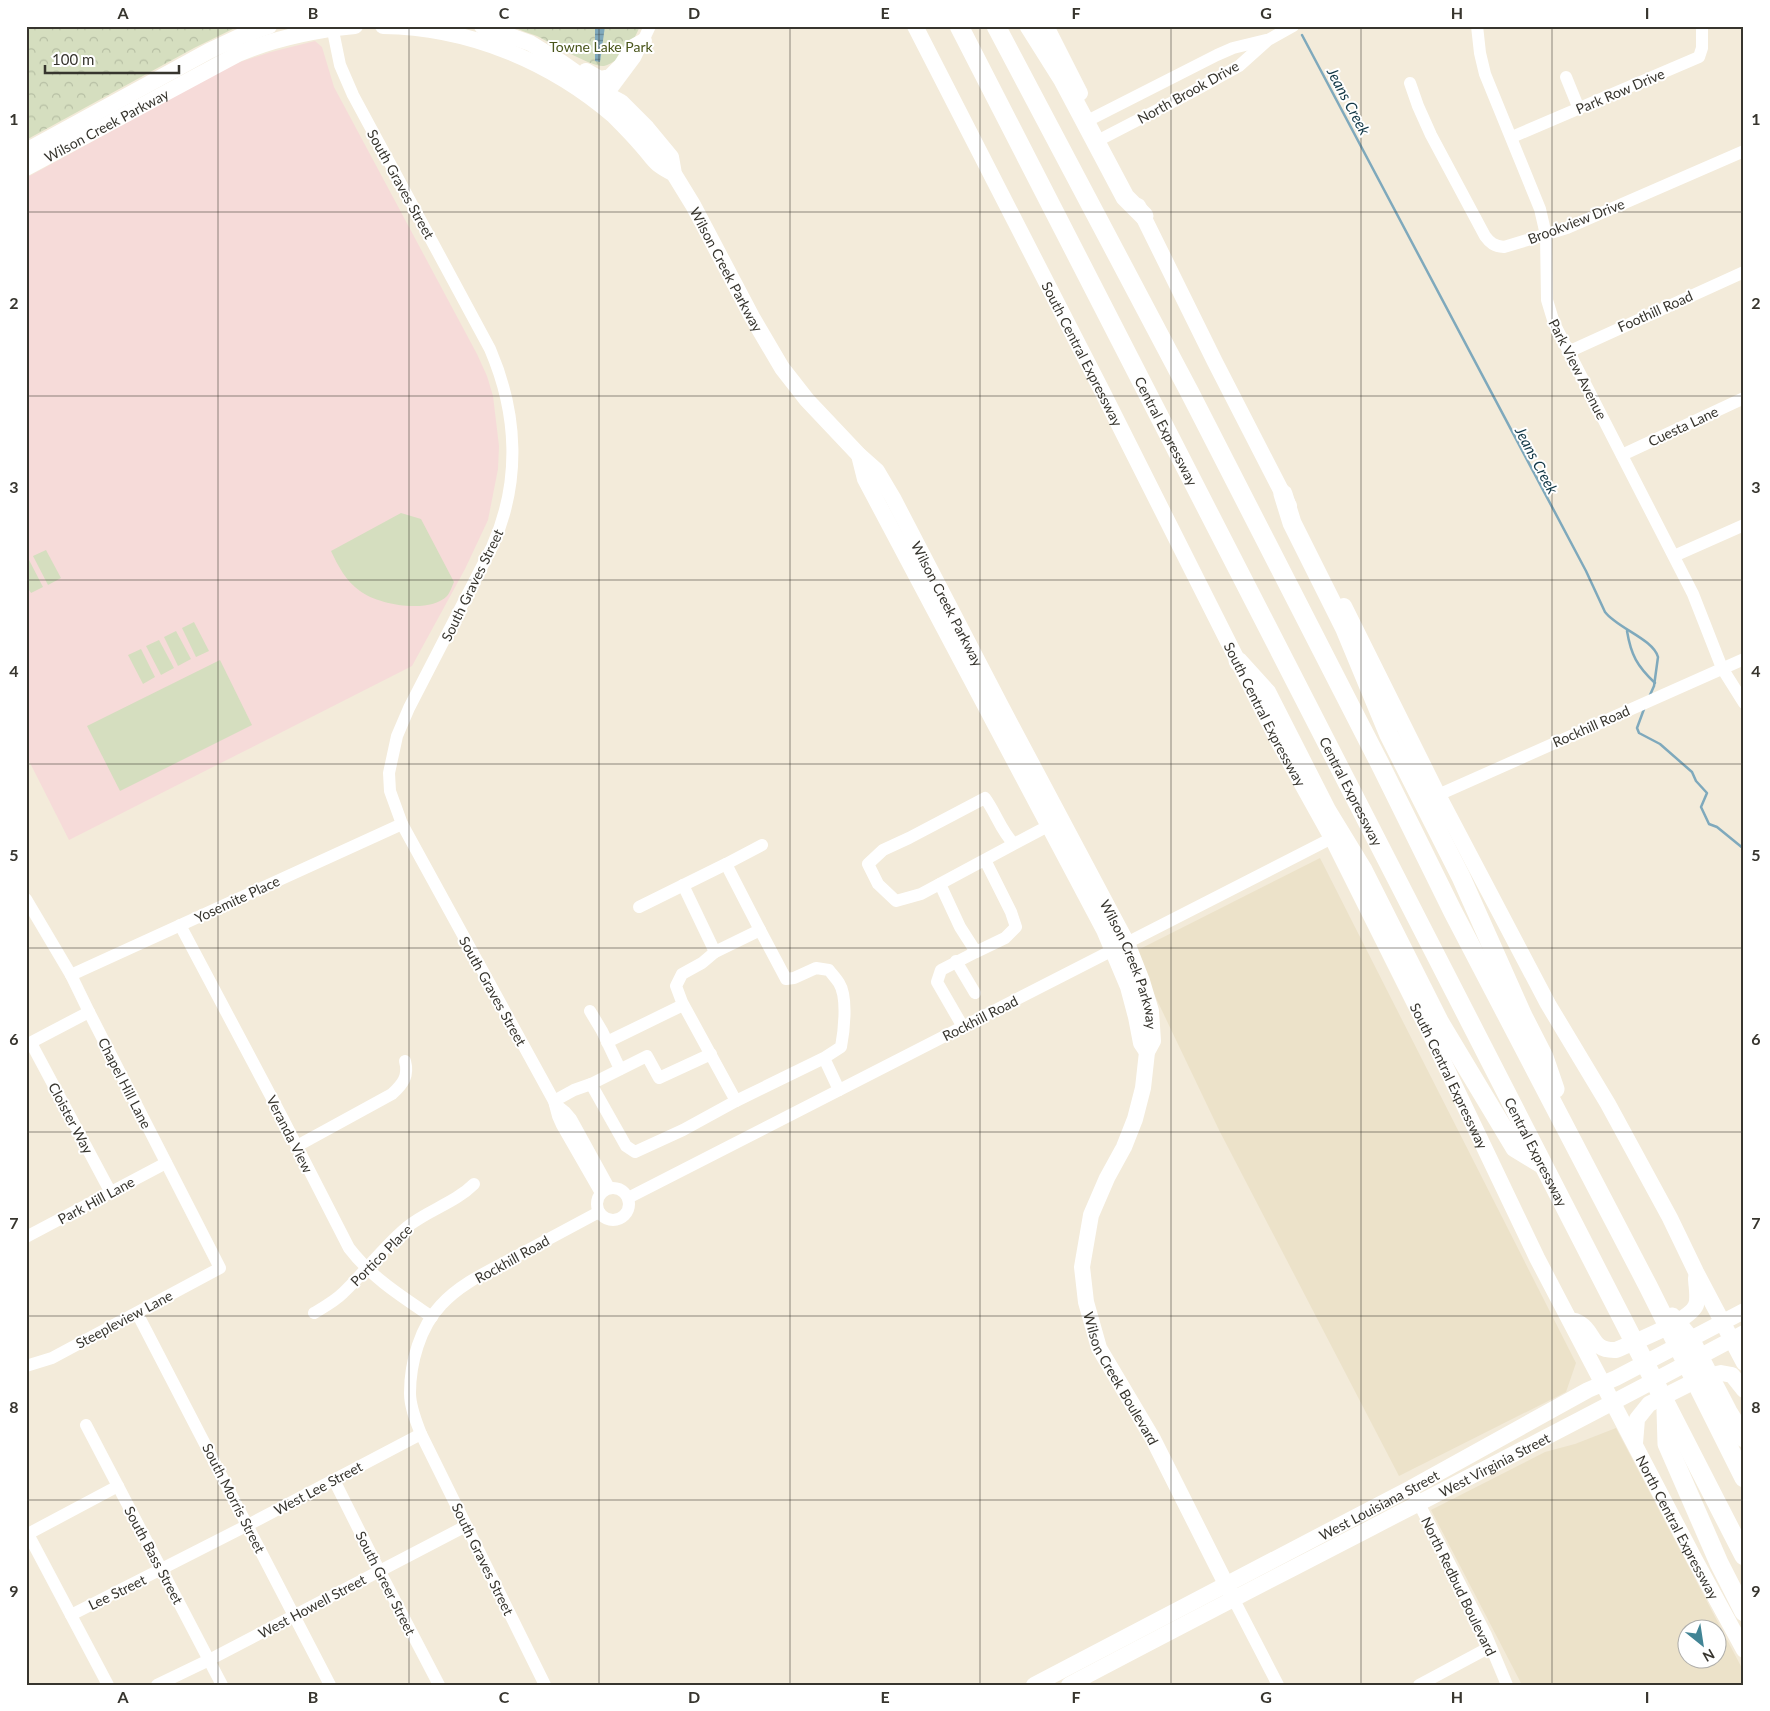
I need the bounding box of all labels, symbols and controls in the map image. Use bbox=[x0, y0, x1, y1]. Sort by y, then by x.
text: A bbox=[116, 3, 129, 22]
text: B bbox=[308, 3, 318, 22]
text: C bbox=[499, 3, 510, 22]
text: D bbox=[688, 3, 700, 22]
text: E bbox=[880, 3, 890, 22]
text: F bbox=[1071, 3, 1081, 22]
text: G bbox=[1260, 3, 1272, 22]
text: H bbox=[1451, 3, 1463, 22]
text: I bbox=[1645, 3, 1649, 22]
park label: Towne Lake Park bbox=[549, 38, 654, 55]
scale bar bbox=[45, 42, 179, 74]
text: 100 m bbox=[52, 50, 94, 68]
street label: North Brook Drive bbox=[1134, 57, 1242, 127]
water label: Jeans Creek bbox=[1323, 63, 1375, 139]
street label: Park Row Drive bbox=[1573, 65, 1667, 117]
street label: Wilson Creek Parkway bbox=[41, 84, 172, 165]
text: 1 bbox=[9, 109, 19, 128]
text: 1 bbox=[1751, 109, 1761, 128]
street label: South Graves Street bbox=[364, 126, 438, 242]
street label: Brookview Drive bbox=[1525, 195, 1627, 247]
street label: Wilson Creek Parkway bbox=[687, 204, 767, 335]
street label: South Central Expressway bbox=[1039, 278, 1127, 429]
street label: Foothill Road bbox=[1615, 287, 1695, 335]
text: 2 bbox=[9, 293, 19, 312]
text: 2 bbox=[1751, 293, 1761, 312]
street label: Park View Avenue bbox=[1545, 316, 1611, 422]
street label: Central Expressway bbox=[1132, 373, 1202, 489]
street label: Cuesta Lane bbox=[1645, 402, 1721, 450]
water label: Jeans Creek bbox=[1511, 422, 1563, 498]
text: 3 bbox=[9, 477, 19, 496]
text: 3 bbox=[1751, 477, 1761, 496]
street label: South Graves Street bbox=[437, 526, 507, 644]
street label: Wilson Creek Parkway bbox=[908, 538, 988, 670]
street label: South Central Expressway bbox=[1221, 639, 1310, 790]
text: 4 bbox=[9, 661, 19, 680]
text: 4 bbox=[1751, 661, 1761, 680]
street label: Rockhill Road bbox=[1550, 701, 1632, 751]
street label: Central Expressway bbox=[1317, 734, 1387, 849]
text: 5 bbox=[9, 845, 19, 864]
text: 5 bbox=[1751, 845, 1761, 864]
street label: Yosemite Place bbox=[192, 872, 282, 926]
street label: Wilson Creek Parkway bbox=[1097, 897, 1161, 1031]
street label: South Graves Street bbox=[456, 933, 530, 1049]
street label: Rockhill Road bbox=[939, 992, 1021, 1044]
street label: South Central Expressway bbox=[1407, 1000, 1492, 1152]
text: 6 bbox=[9, 1029, 19, 1048]
text: 6 bbox=[1751, 1029, 1761, 1048]
street label: Chapel Hill Lane bbox=[95, 1035, 155, 1131]
street label: Cloister Way bbox=[45, 1079, 97, 1157]
street label: Veranda View bbox=[263, 1092, 317, 1176]
street label: Central Expressway bbox=[1501, 1094, 1572, 1210]
street label: Park Hill Lane bbox=[55, 1173, 137, 1227]
text: 7 bbox=[9, 1213, 19, 1232]
text: 7 bbox=[1751, 1213, 1761, 1232]
street label: Portico Place bbox=[347, 1221, 415, 1289]
street label: Rockhill Road bbox=[472, 1232, 552, 1286]
street label: Steepleview Lane bbox=[73, 1286, 175, 1352]
street label: Wilson Creek Boulevard bbox=[1081, 1310, 1163, 1447]
text: 8 bbox=[9, 1397, 19, 1416]
text: 8 bbox=[1751, 1397, 1761, 1416]
street label: West Virginia Street bbox=[1436, 1429, 1552, 1500]
street label: South Morris Street bbox=[199, 1440, 269, 1556]
street label: North Central Expressway bbox=[1633, 1452, 1723, 1603]
street label: West Lee Street bbox=[271, 1458, 365, 1518]
street label: West Louisiana Street bbox=[1316, 1466, 1442, 1543]
street label: South Graves Street bbox=[448, 1500, 518, 1618]
street label: South Bass Street bbox=[121, 1503, 187, 1607]
street label: North Redbud Boulevard bbox=[1418, 1514, 1500, 1658]
street label: South Greer Street bbox=[352, 1528, 420, 1638]
street label: West Howell Street bbox=[255, 1570, 369, 1642]
street label: Lee Street bbox=[85, 1571, 149, 1613]
text: 9 bbox=[9, 1581, 19, 1600]
text: 9 bbox=[1751, 1581, 1761, 1600]
north arrow bbox=[1678, 1618, 1728, 1668]
text: N bbox=[1700, 1646, 1718, 1666]
text: A bbox=[116, 1687, 129, 1706]
text: B bbox=[308, 1687, 318, 1706]
text: C bbox=[499, 1687, 510, 1706]
text: D bbox=[688, 1687, 700, 1706]
text: E bbox=[880, 1687, 890, 1706]
text: F bbox=[1071, 1687, 1081, 1706]
text: G bbox=[1260, 1687, 1272, 1706]
text: H bbox=[1451, 1687, 1463, 1706]
text: I bbox=[1645, 1687, 1649, 1706]

